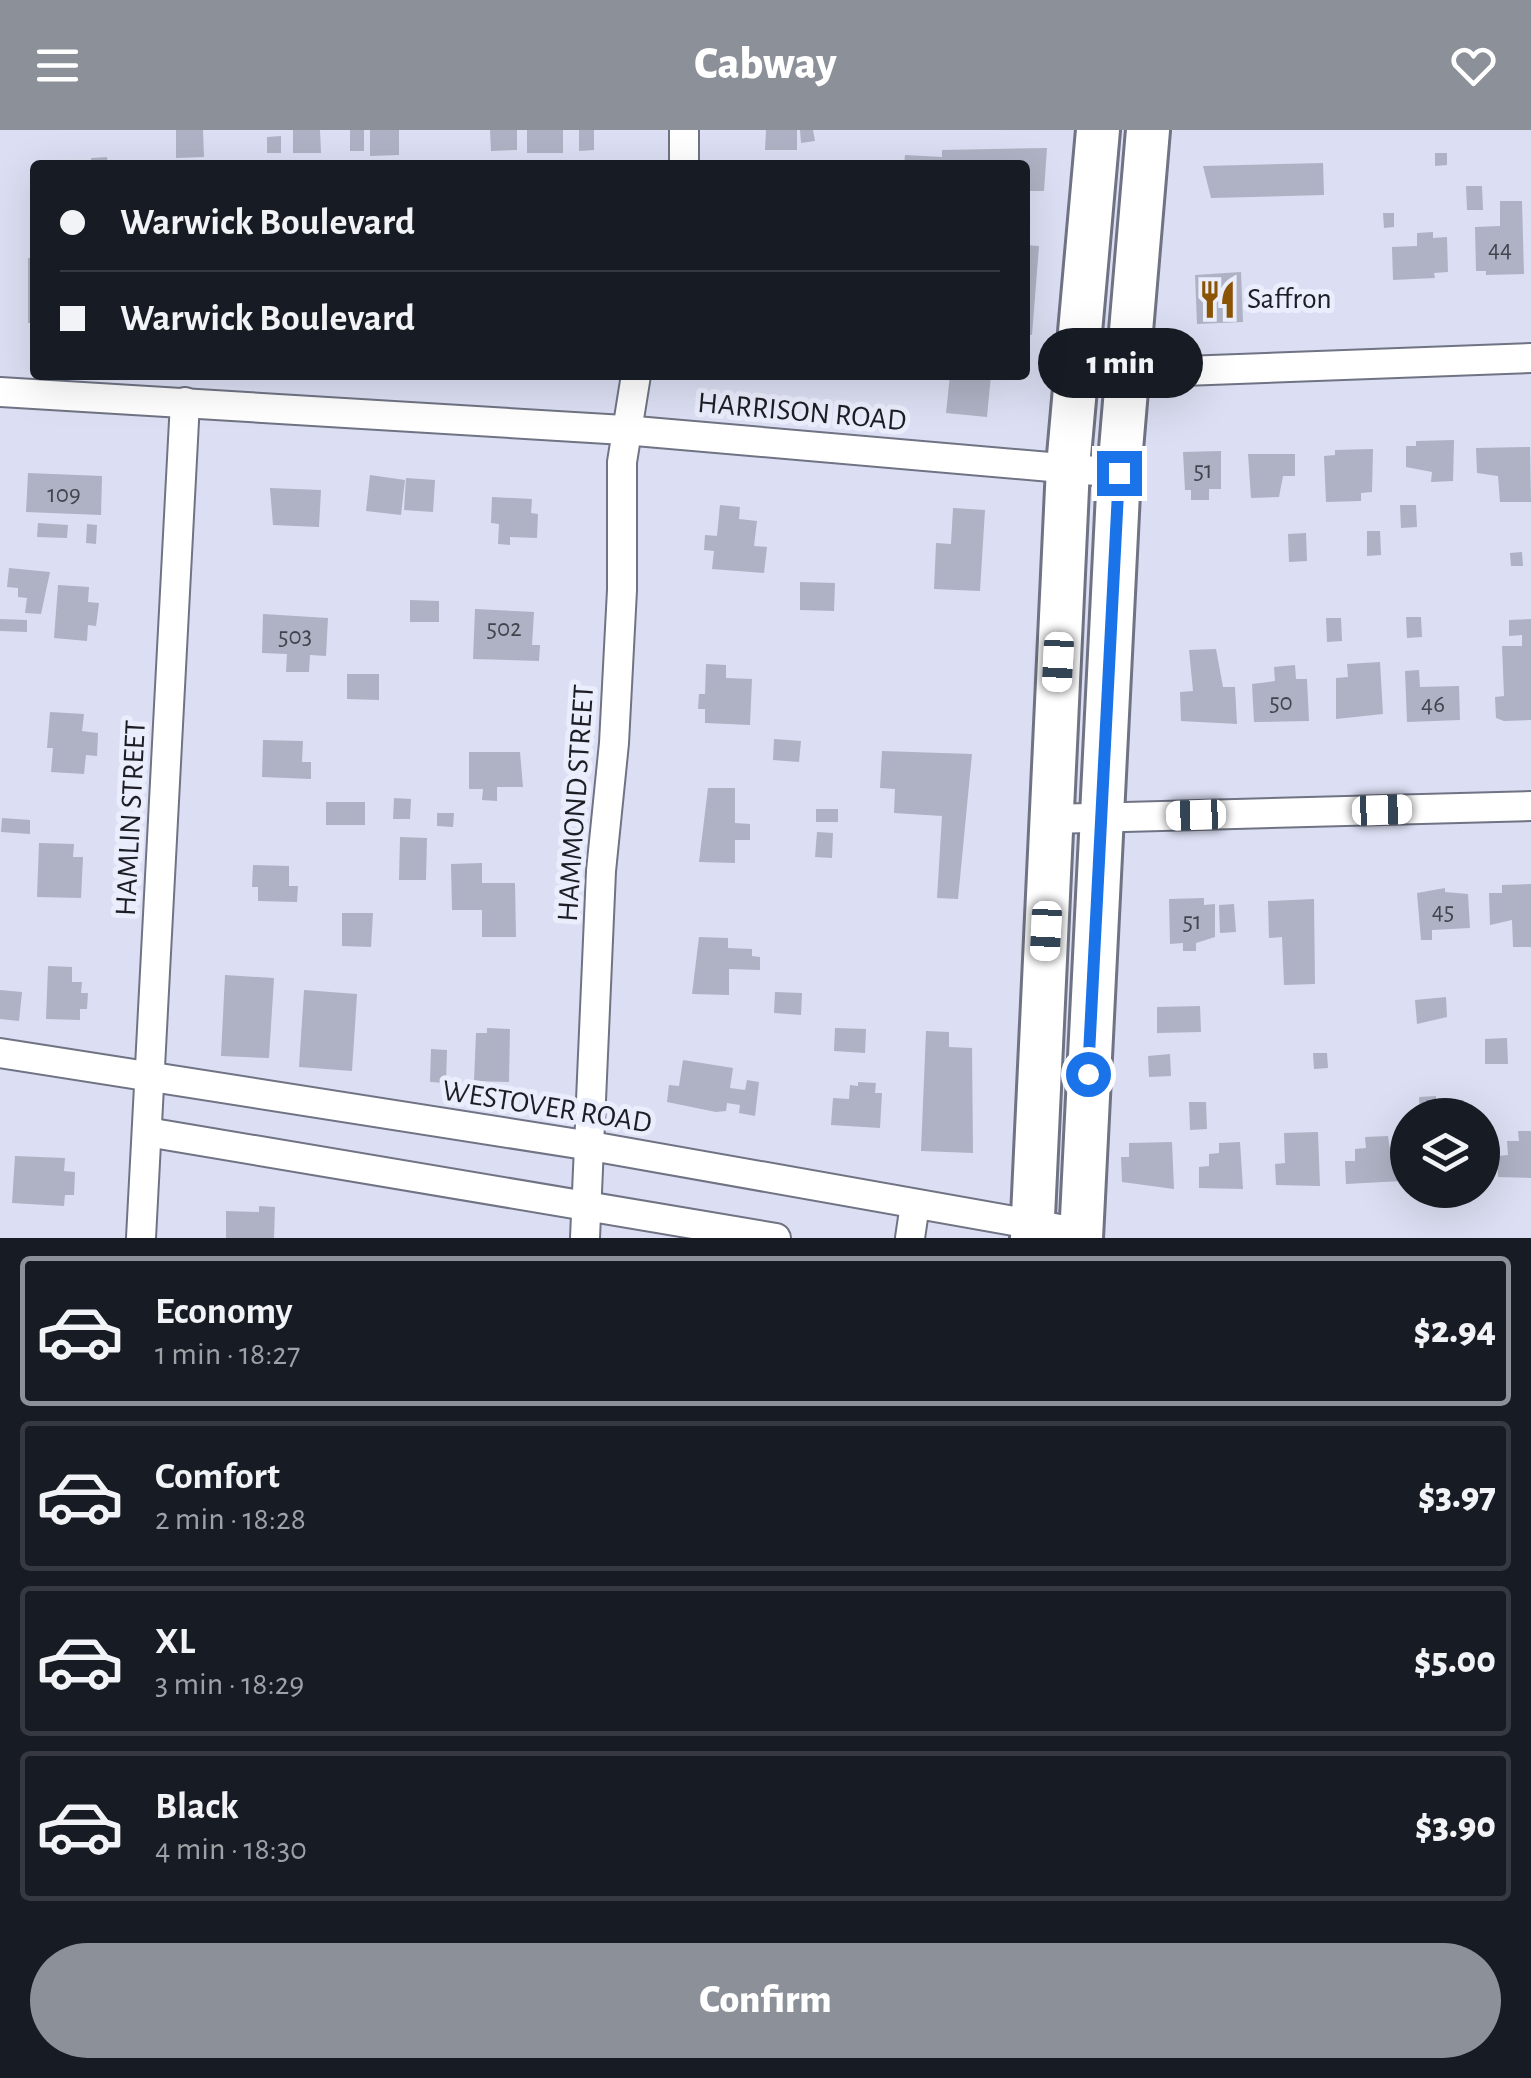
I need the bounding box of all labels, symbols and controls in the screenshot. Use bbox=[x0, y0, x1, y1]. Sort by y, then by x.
icon: menu bbox=[30, 38, 85, 93]
icon: heart bbox=[1446, 38, 1501, 93]
text: Cabway bbox=[694, 42, 837, 87]
text: Warwick Boulevard bbox=[120, 204, 415, 242]
house number: 44 bbox=[1488, 237, 1512, 262]
restaurant icon: Saffron bbox=[1196, 278, 1238, 320]
place label: Saffron bbox=[1247, 284, 1332, 314]
text: Warwick Boulevard bbox=[120, 300, 415, 338]
callout: 1 min bbox=[1036, 328, 1202, 398]
text: 1 min bbox=[1086, 347, 1155, 379]
street label: HARRISON ROAD bbox=[696, 388, 908, 436]
route end bbox=[1097, 451, 1142, 496]
house number: 51 bbox=[1193, 458, 1213, 483]
house number: 109 bbox=[47, 482, 81, 507]
house number: 502 bbox=[486, 616, 522, 641]
house number: 503 bbox=[278, 624, 312, 649]
car bbox=[1041, 631, 1075, 693]
street label: HAMMOND STREET bbox=[553, 683, 599, 923]
house number: 50 bbox=[1269, 690, 1293, 715]
house number: 46 bbox=[1421, 692, 1445, 717]
street label: HAMLIN STREET bbox=[111, 719, 151, 917]
car bbox=[1351, 794, 1413, 826]
car bbox=[1165, 799, 1227, 831]
house number: 45 bbox=[1432, 899, 1454, 924]
car bbox=[1029, 900, 1063, 962]
house number: 51 bbox=[1182, 909, 1202, 934]
route start bbox=[1066, 1052, 1111, 1097]
street label: WESTOVER ROAD bbox=[440, 1076, 654, 1138]
map controls bbox=[1390, 1098, 1500, 1208]
button: layers bbox=[1390, 1098, 1500, 1208]
icon: car bbox=[35, 1286, 125, 1376]
text: Economy bbox=[155, 1293, 293, 1331]
text: $2.94 bbox=[1414, 1312, 1496, 1350]
text: 1 min · 18:27 bbox=[155, 1338, 300, 1370]
icon: car bbox=[35, 1451, 125, 1541]
text: Comfort bbox=[155, 1458, 280, 1496]
text: $3.97 bbox=[1418, 1477, 1496, 1515]
text: 2 min · 18:28 bbox=[155, 1503, 306, 1535]
icon: car bbox=[35, 1616, 125, 1706]
text: XL bbox=[155, 1623, 195, 1661]
text: $5.00 bbox=[1414, 1642, 1496, 1680]
text: 3 min · 18:29 bbox=[155, 1668, 304, 1700]
icon: car bbox=[35, 1781, 125, 1871]
text: Black bbox=[155, 1788, 239, 1826]
text: $3.90 bbox=[1415, 1807, 1496, 1845]
text: 4 min · 18:30 bbox=[155, 1833, 307, 1865]
button: Confirm bbox=[30, 1943, 1501, 2058]

